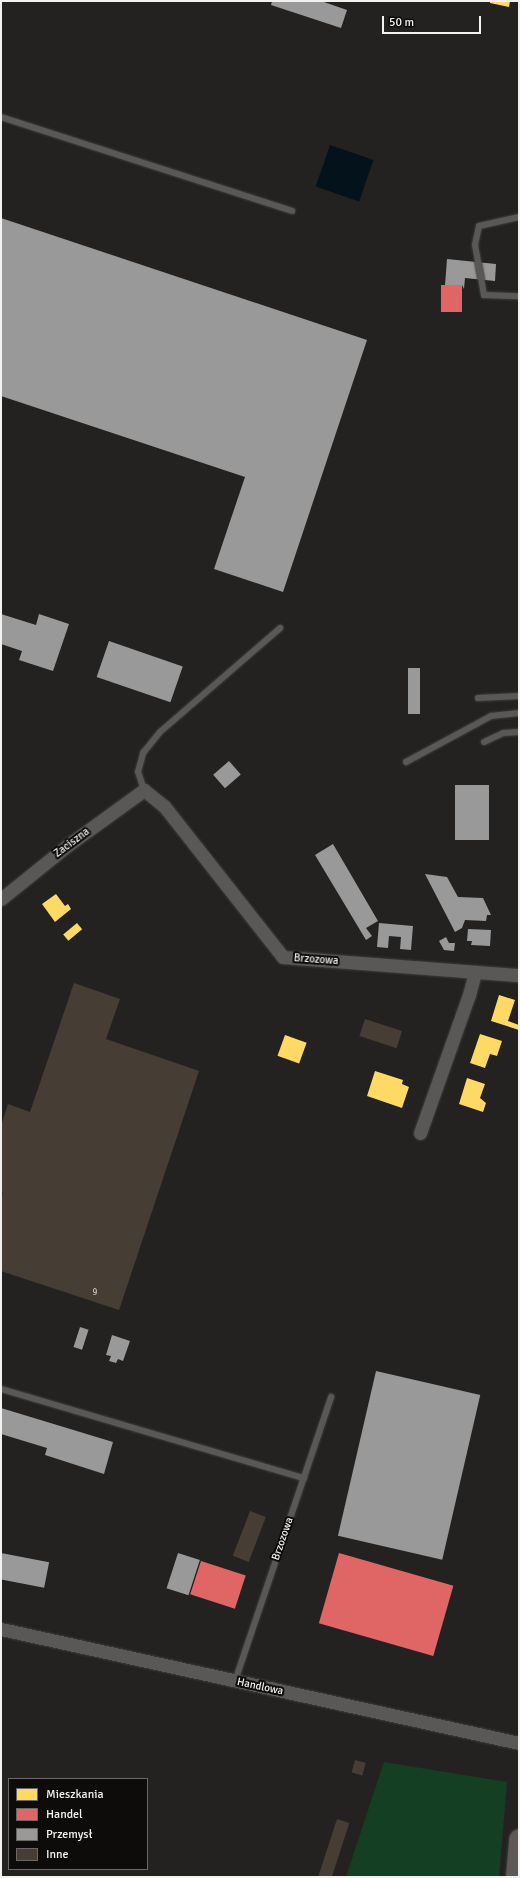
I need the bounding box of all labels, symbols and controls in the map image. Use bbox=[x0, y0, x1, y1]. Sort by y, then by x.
scale bar bbox=[384, 8, 483, 34]
text: 50 m bbox=[389, 15, 414, 30]
street label: Zaciszna bbox=[52, 825, 92, 861]
street label: Brzozowa bbox=[293, 952, 339, 968]
house number: 9 bbox=[93, 1288, 97, 1298]
street label: Brzozowa bbox=[269, 1516, 297, 1562]
street label: Handlowa bbox=[236, 1676, 284, 1698]
legend bbox=[8, 1778, 148, 1870]
text: Mieszkania bbox=[46, 1787, 104, 1802]
text: Handel bbox=[46, 1807, 83, 1822]
text: Przemysł bbox=[46, 1827, 93, 1842]
text: Inne bbox=[46, 1847, 69, 1862]

